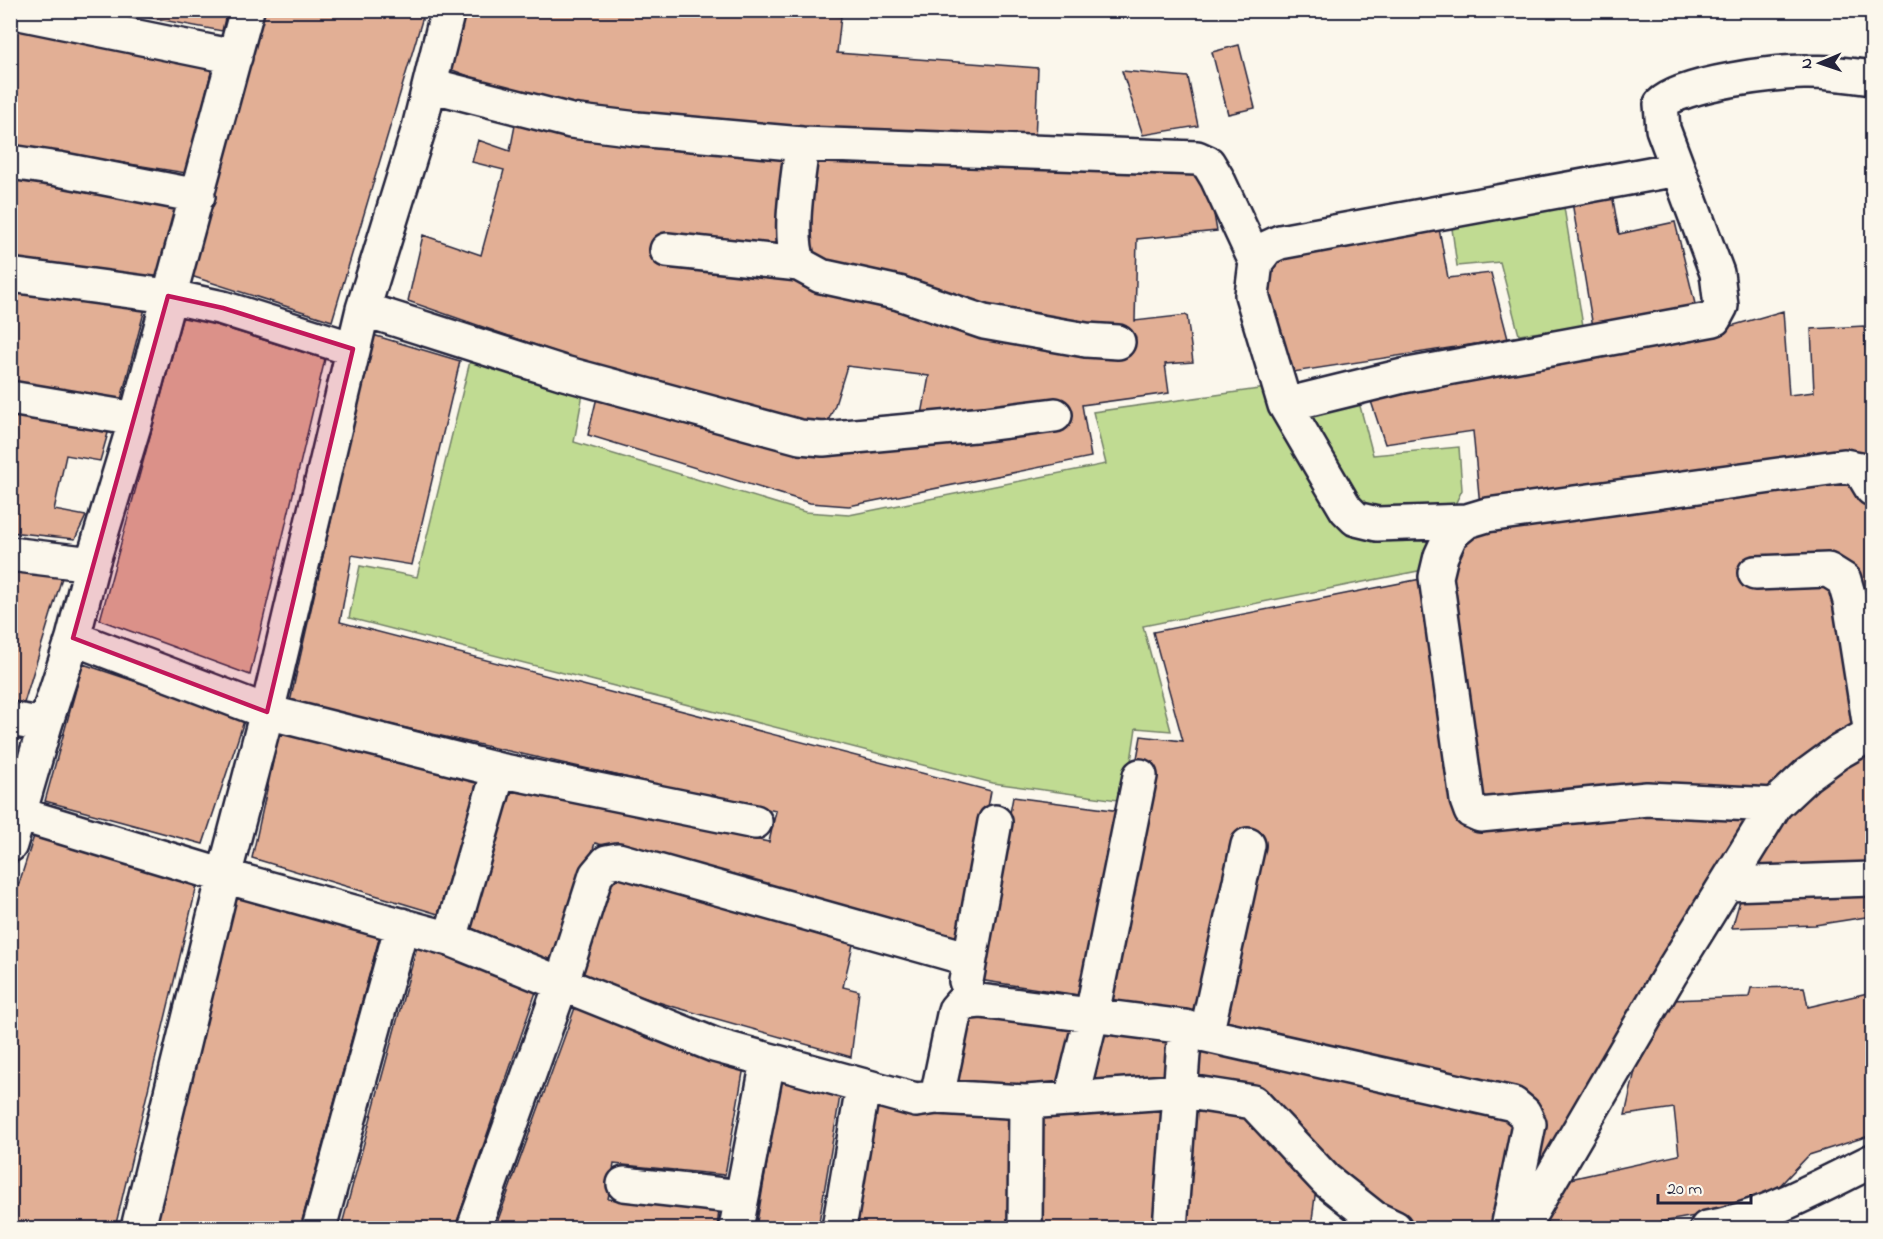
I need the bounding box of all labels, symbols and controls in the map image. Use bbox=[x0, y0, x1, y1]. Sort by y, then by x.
north arrow bbox=[1790, 33, 1850, 93]
text: N bbox=[1795, 57, 1819, 69]
scale bar bbox=[1658, 1167, 1751, 1205]
text: 20 m bbox=[1667, 1177, 1702, 1203]

